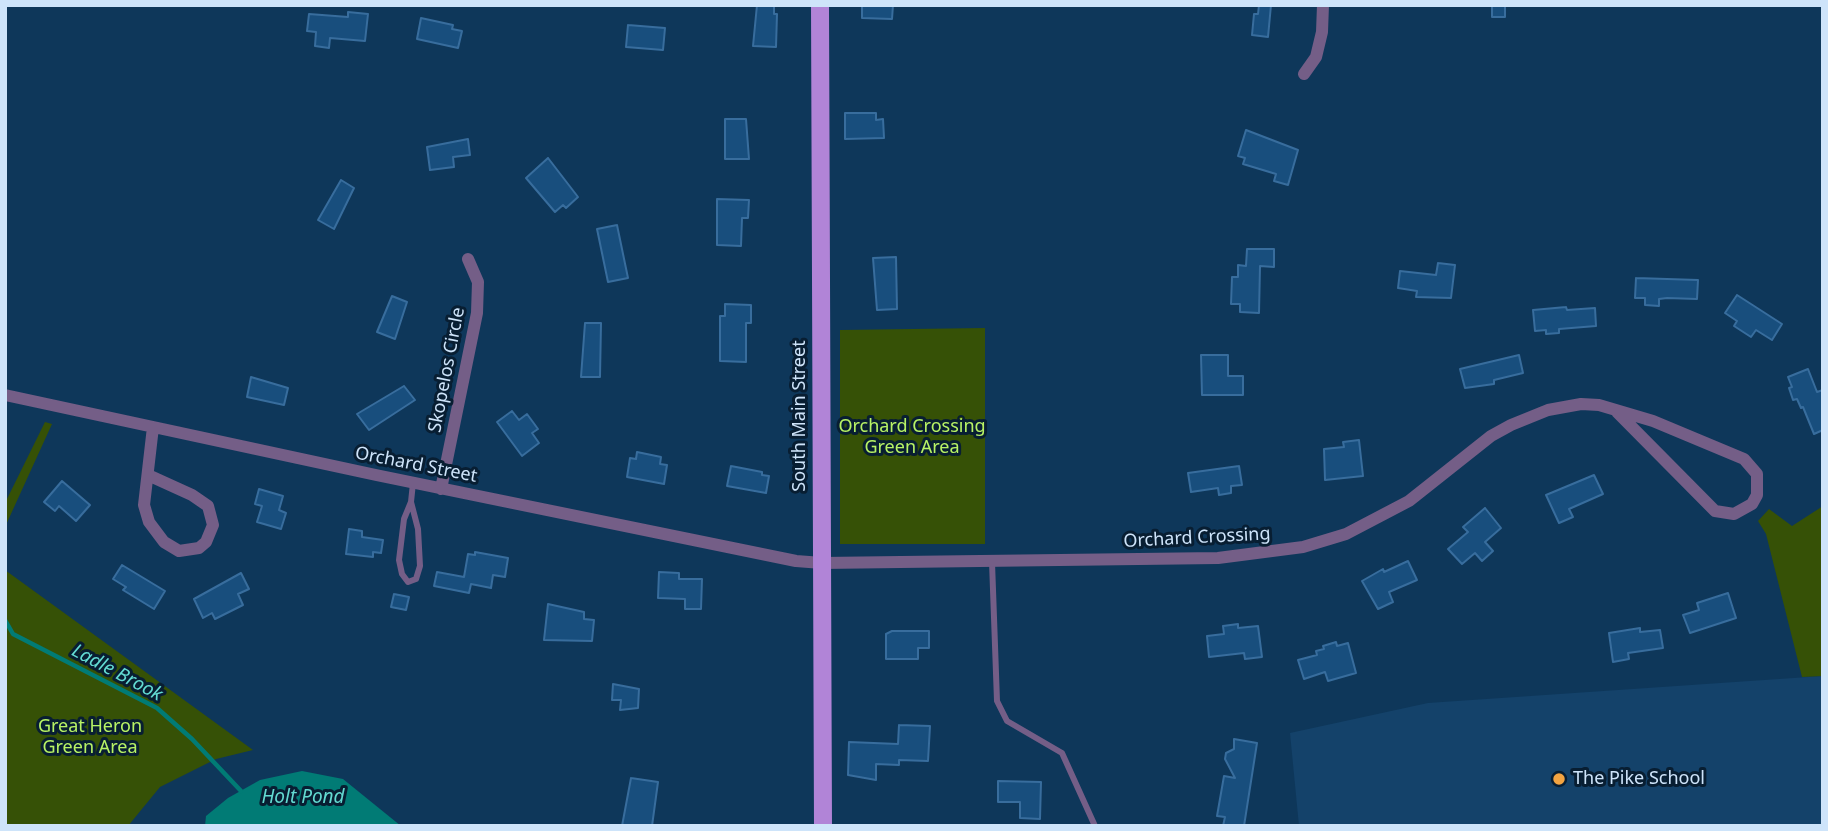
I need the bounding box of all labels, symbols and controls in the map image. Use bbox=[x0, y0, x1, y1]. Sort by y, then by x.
street label: Skopelos Circle bbox=[424, 306, 470, 434]
street label: South Main Street bbox=[789, 340, 811, 492]
park label: Orchard Crossing Green Area bbox=[838, 416, 986, 458]
street label: Orchard Street bbox=[353, 443, 479, 487]
street label: Orchard Crossing bbox=[1123, 523, 1271, 553]
water label: Ladle Brook bbox=[68, 640, 166, 706]
park label: Great Heron Green Area bbox=[38, 716, 142, 758]
place label: The Pike School bbox=[1573, 768, 1705, 790]
marker: The Pike School bbox=[1551, 771, 1567, 787]
water label: Holt Pond bbox=[261, 787, 345, 809]

